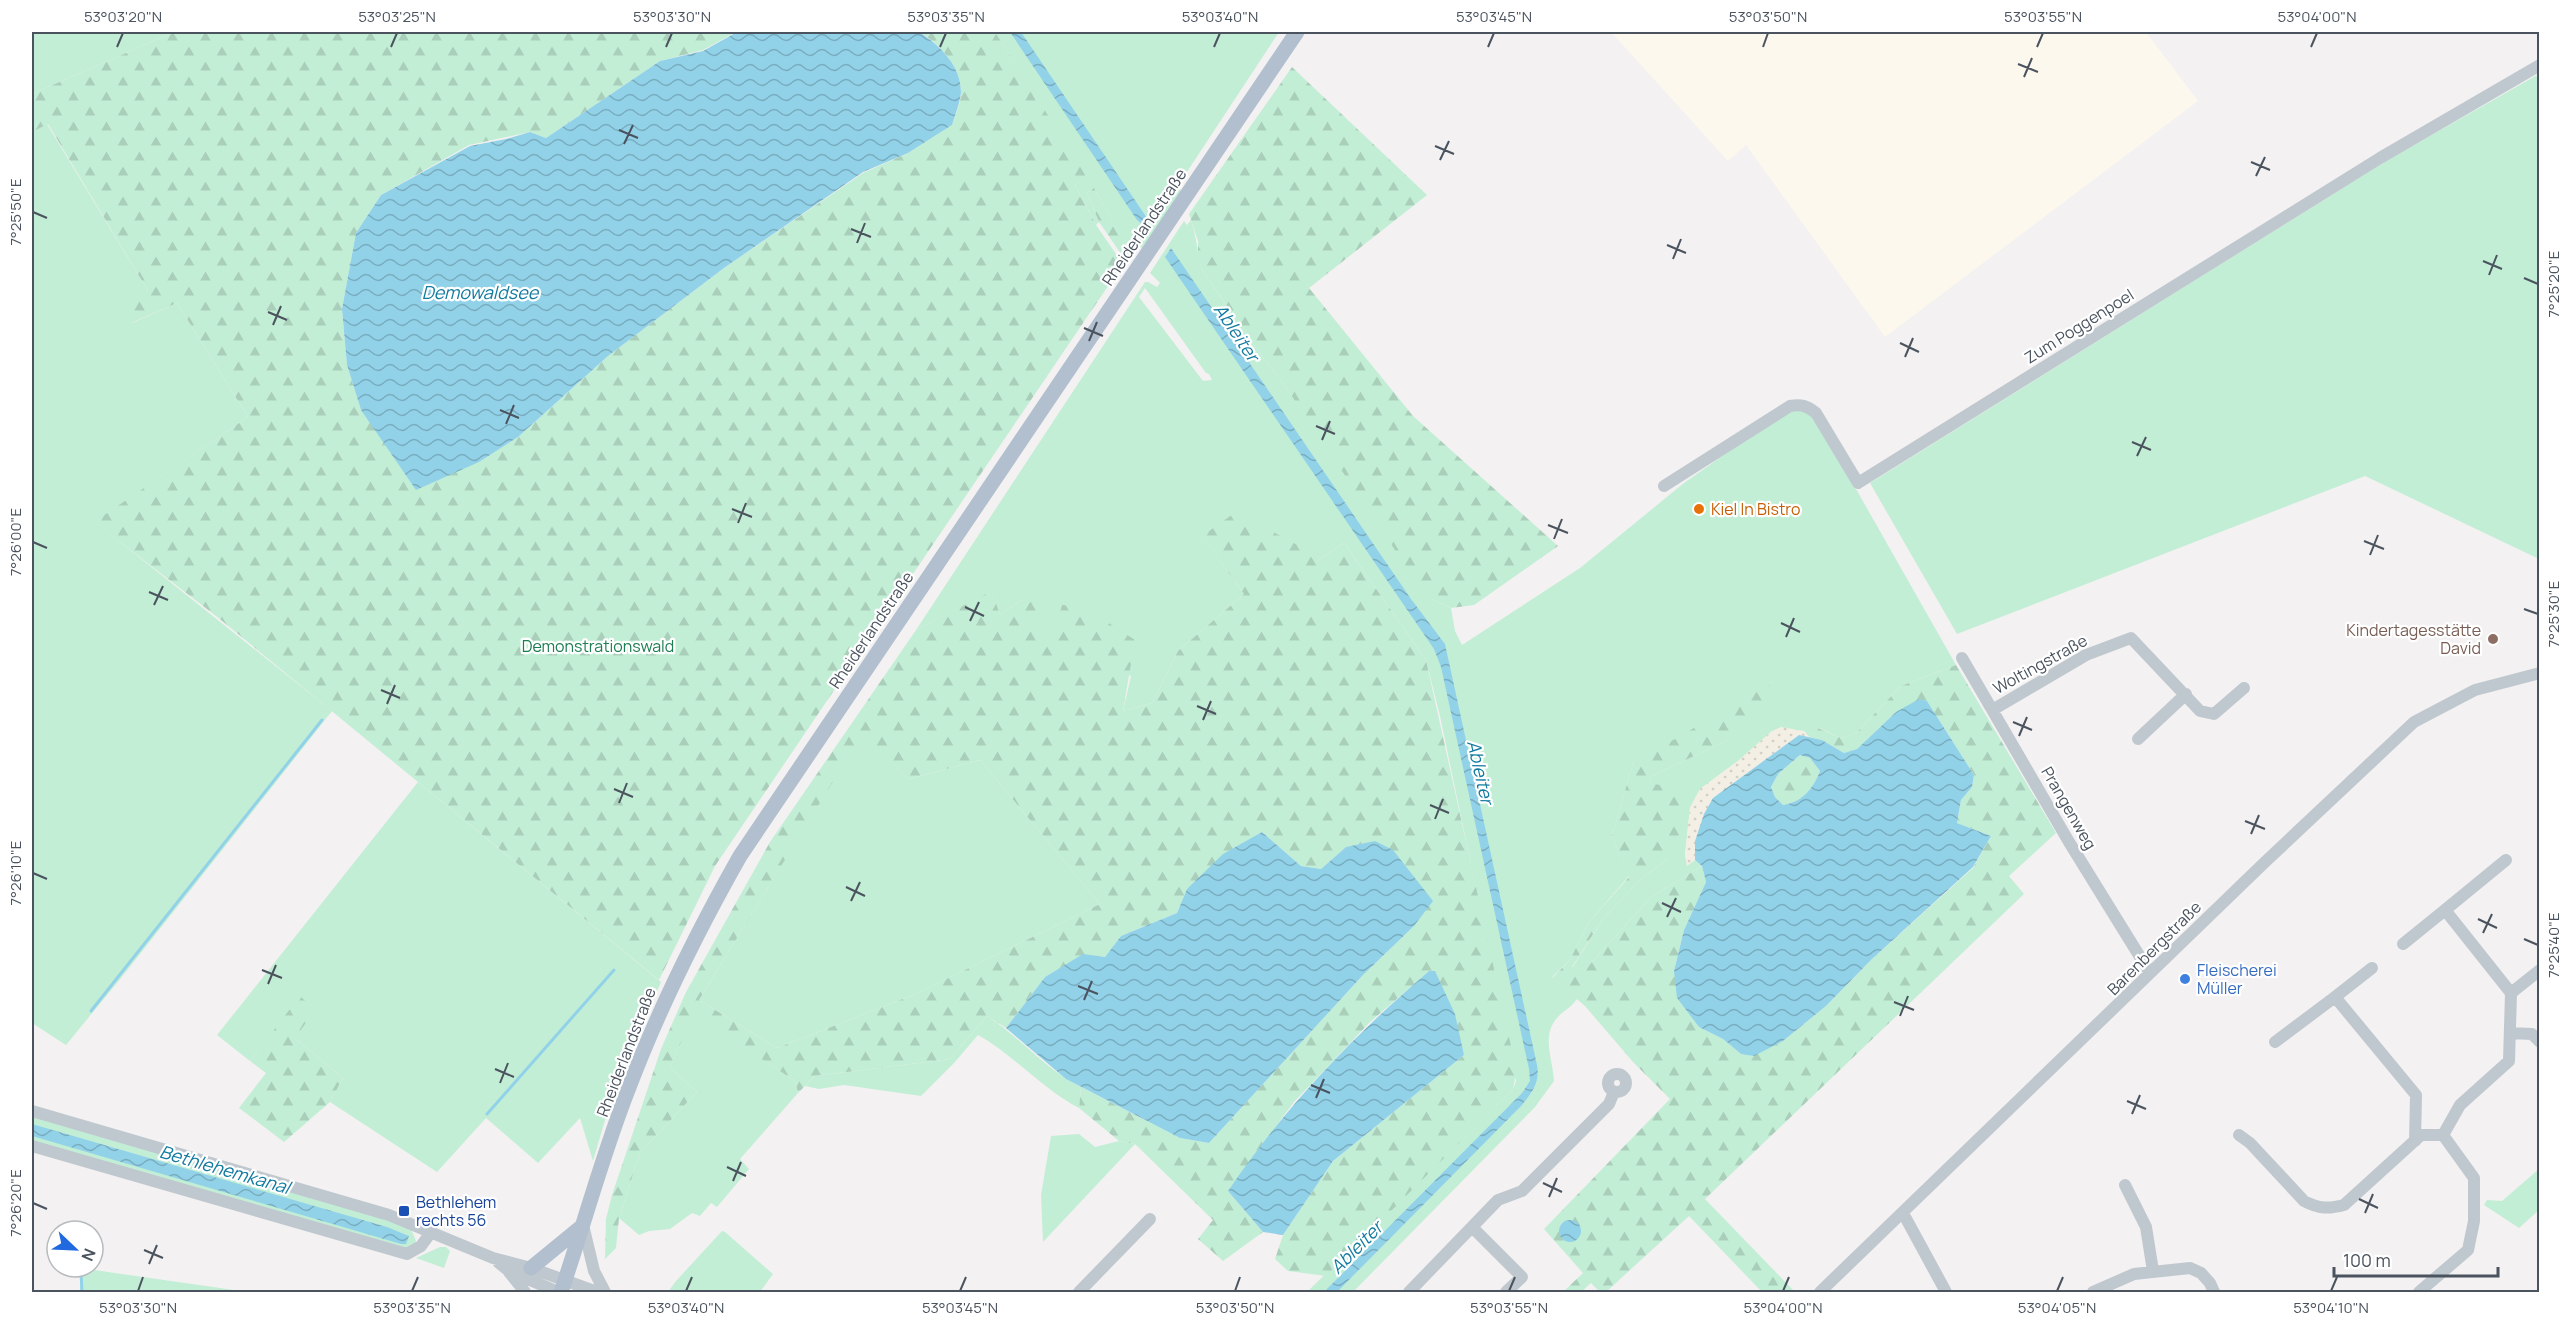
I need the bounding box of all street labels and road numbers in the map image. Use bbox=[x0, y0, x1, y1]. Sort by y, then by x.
street label: Rheiderlandstraße bbox=[1097, 164, 1191, 290]
street label: Zum Poggenpoel bbox=[2020, 284, 2138, 368]
street label: Rheiderlandstraße bbox=[824, 567, 918, 693]
street label: Woltingstraße bbox=[1989, 629, 2091, 699]
street label: Prangenweg bbox=[2036, 763, 2102, 853]
street label: Barenbergstraße bbox=[2102, 896, 2206, 1000]
street label: Rheiderlandstraße bbox=[591, 984, 661, 1120]

